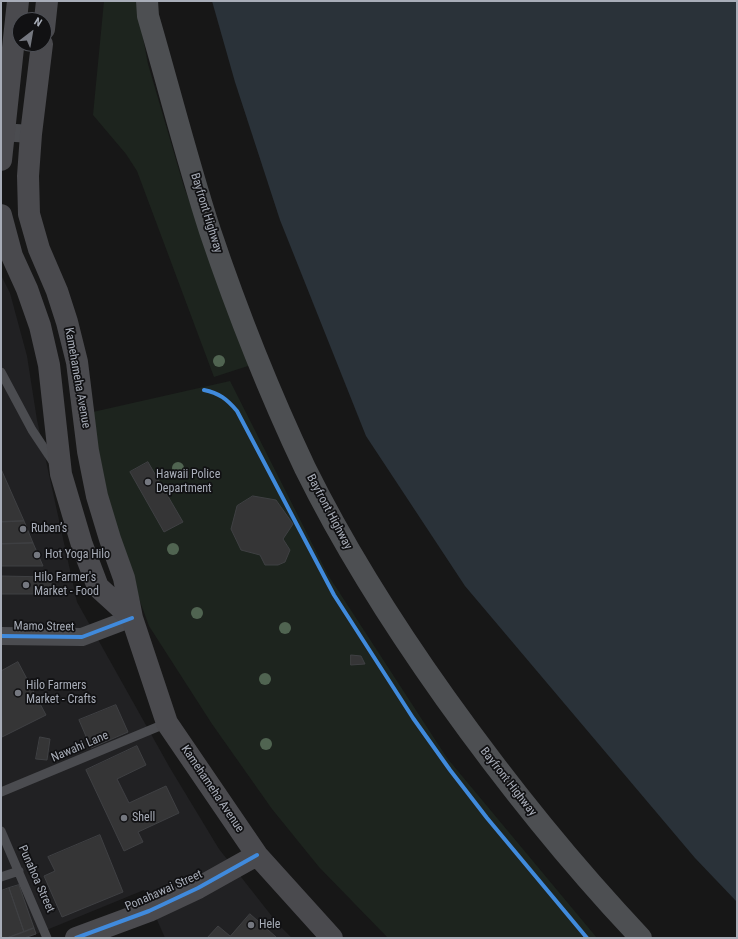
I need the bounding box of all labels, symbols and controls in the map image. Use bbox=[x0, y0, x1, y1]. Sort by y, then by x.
north arrow bbox=[12, 12, 52, 52]
text: N bbox=[32, 15, 44, 29]
street label: Bayfront Highway bbox=[187, 171, 225, 255]
street label: Kamehameha Avenue bbox=[61, 327, 93, 429]
place label: Hawaii Police Department bbox=[156, 468, 220, 496]
street label: Bayfront Highway bbox=[303, 472, 355, 552]
marker: Hawaii Police Department bbox=[143, 477, 153, 487]
place label: Ruben’s bbox=[31, 522, 67, 536]
marker: Ruben’s bbox=[18, 524, 28, 534]
place label: Hot Yoga Hilo bbox=[45, 548, 110, 562]
marker: Hot Yoga Hilo bbox=[32, 550, 42, 560]
place label: Hilo Farmer's Market - Food bbox=[34, 571, 99, 599]
marker: Hilo Farmer's Market - Food bbox=[21, 580, 31, 590]
street label: Mamo Street bbox=[14, 619, 74, 635]
place label: Hilo Farmers Market - Crafts bbox=[26, 679, 96, 707]
marker: Hilo Farmers Market - Crafts bbox=[13, 688, 23, 698]
street label: Nawahi Lane bbox=[49, 728, 111, 766]
street label: Kamehameha Avenue bbox=[178, 743, 246, 835]
street label: Bayfront Highway bbox=[477, 745, 539, 819]
place label: Shell bbox=[132, 811, 155, 825]
marker: Shell bbox=[119, 813, 129, 823]
street label: Punahoa Street bbox=[15, 843, 57, 915]
street label: Ponahawai Street bbox=[123, 868, 205, 914]
place label: Hele bbox=[259, 918, 280, 932]
marker: Hele bbox=[246, 920, 256, 930]

